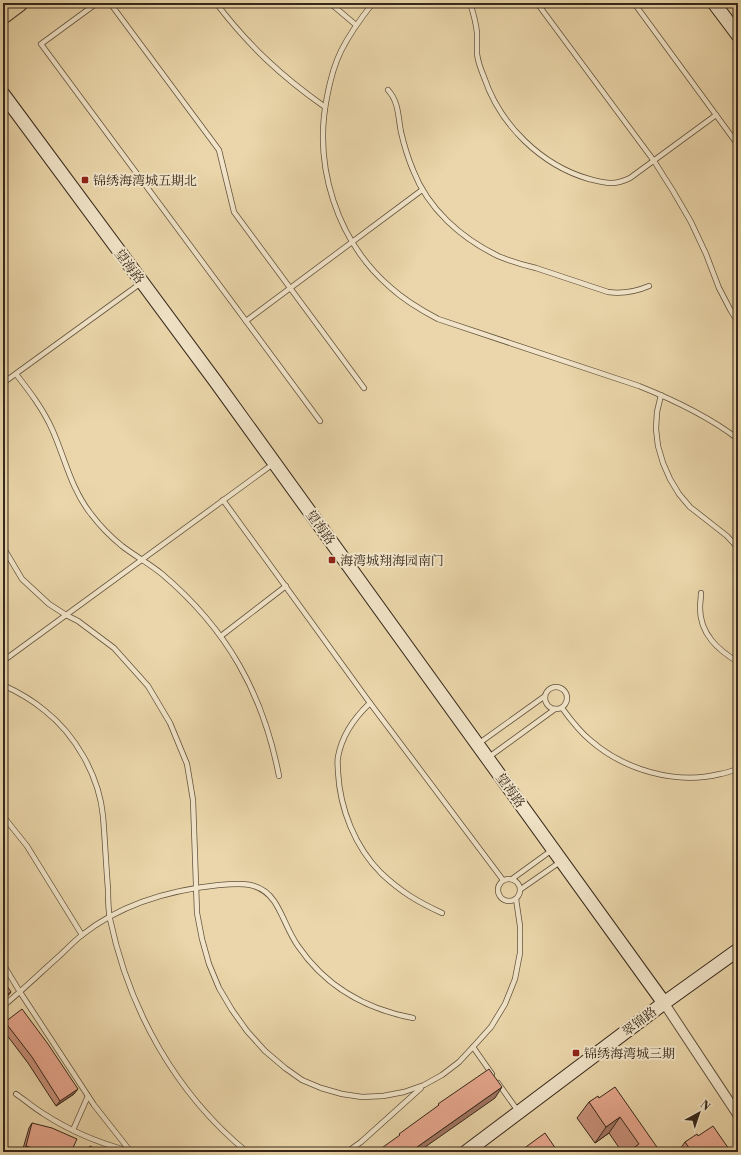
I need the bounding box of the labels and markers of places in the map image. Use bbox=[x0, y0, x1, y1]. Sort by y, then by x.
place label: 锦绣海湾城五期北 bbox=[93, 173, 197, 189]
marker: 锦绣海湾城五期北 bbox=[80, 175, 90, 185]
place label: 海湾城翔海园南门 bbox=[340, 553, 444, 569]
marker: 海湾城翔海园南门 bbox=[327, 555, 337, 565]
place label: 锦绣海湾城三期 bbox=[584, 1046, 675, 1062]
marker: 锦绣海湾城三期 bbox=[571, 1048, 581, 1058]

